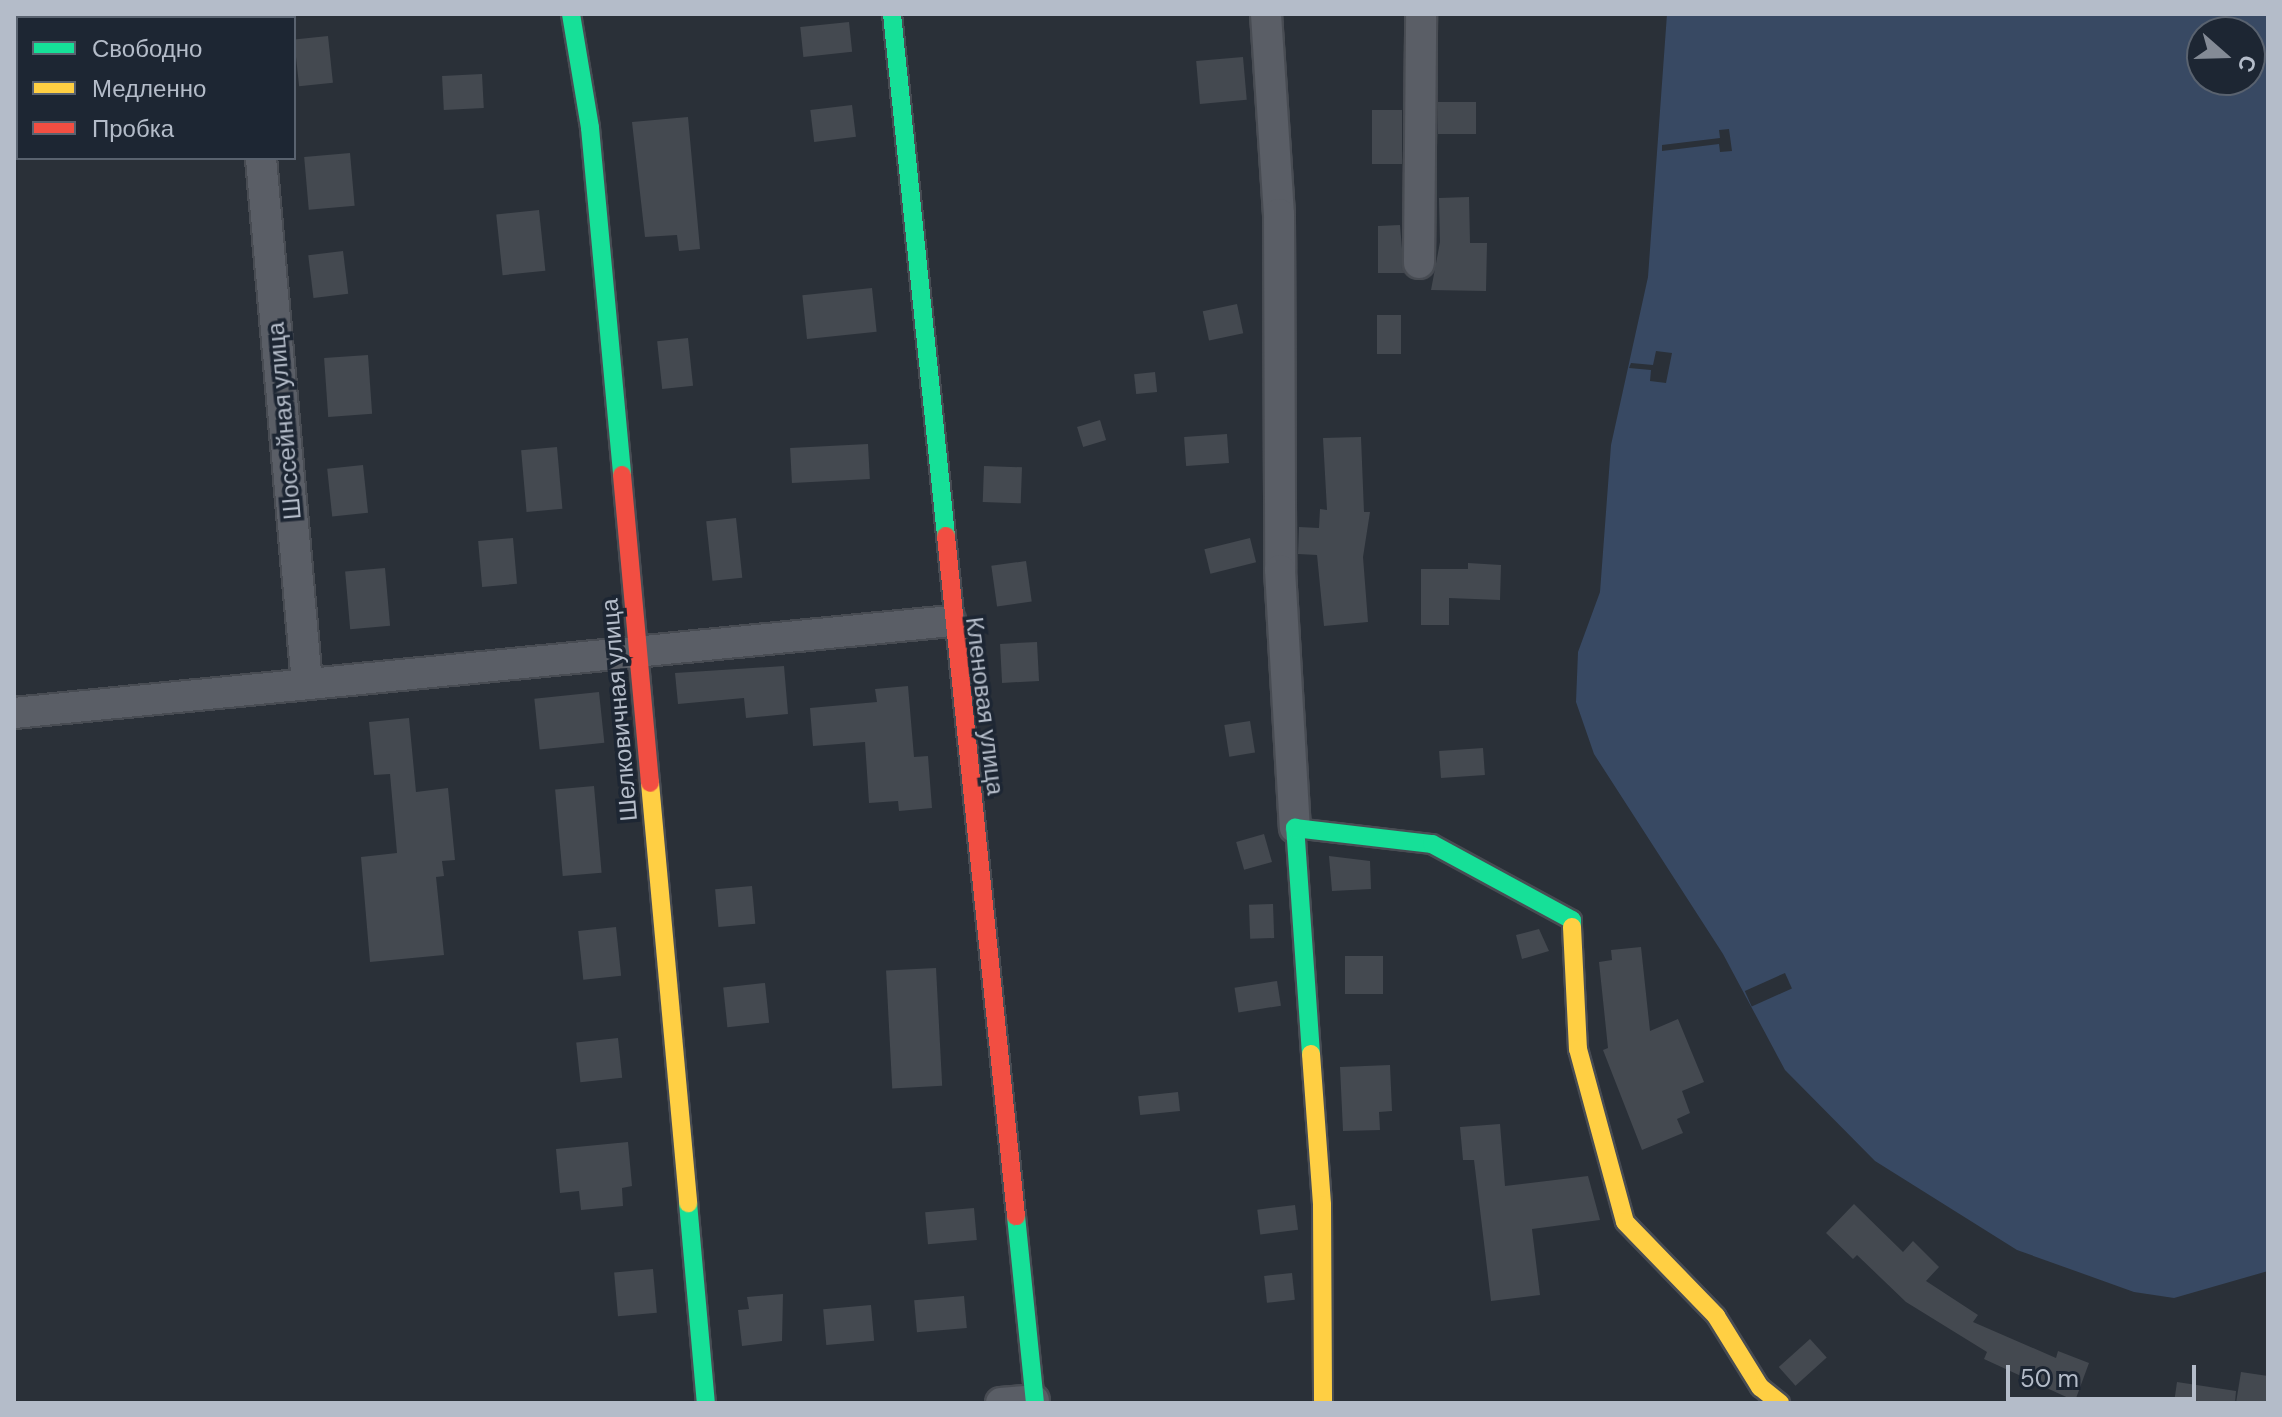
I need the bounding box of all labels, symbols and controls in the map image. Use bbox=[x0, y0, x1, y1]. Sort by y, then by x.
legend bbox=[16, 16, 296, 160]
north arrow bbox=[2186, 16, 2266, 96]
text: Свободно bbox=[92, 33, 202, 64]
text: С bbox=[2231, 51, 2263, 76]
text: Медленно bbox=[92, 73, 206, 104]
text: Пробка bbox=[92, 113, 174, 144]
street label: Шоссейная улица bbox=[261, 321, 307, 521]
street label: Шелковичная улица bbox=[595, 598, 643, 822]
street label: Кленовая улица bbox=[960, 615, 1010, 797]
scale bar bbox=[2010, 1349, 2200, 1399]
text: 50 m bbox=[2020, 1363, 2079, 1394]

